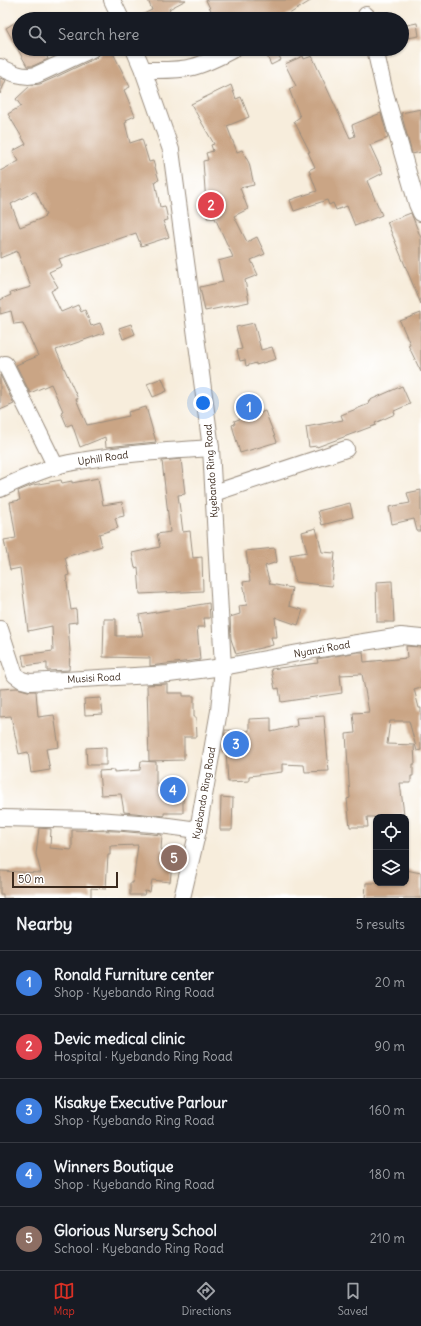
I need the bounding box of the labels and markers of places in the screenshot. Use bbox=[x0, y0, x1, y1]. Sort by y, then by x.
pin: 2 bbox=[198, 190, 224, 220]
pin: 1 bbox=[236, 392, 262, 422]
pin: 3 bbox=[223, 729, 249, 759]
pin: 4 bbox=[160, 775, 186, 805]
pin: 5 bbox=[161, 843, 187, 873]

